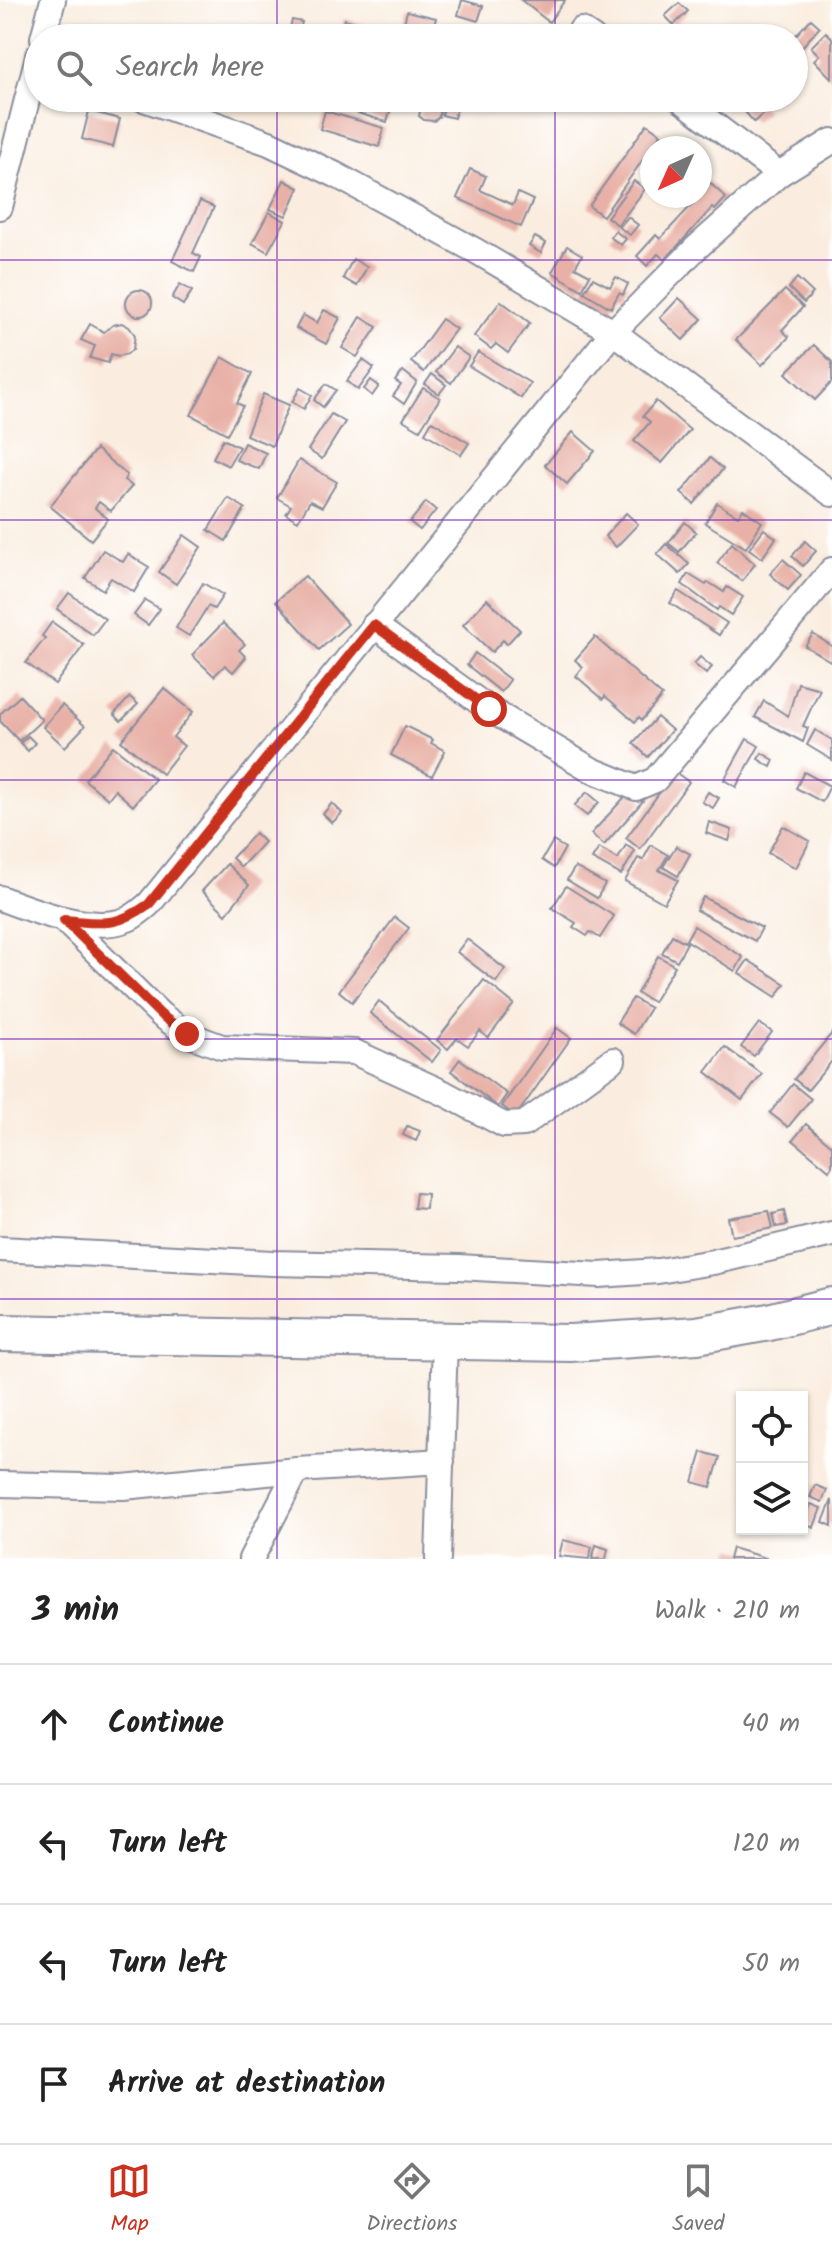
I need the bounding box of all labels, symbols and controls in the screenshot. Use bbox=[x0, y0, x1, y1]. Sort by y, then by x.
search box bbox=[24, 24, 808, 112]
text: Search here bbox=[116, 44, 264, 92]
icon: search bbox=[52, 46, 96, 90]
north arrow bbox=[640, 136, 712, 208]
route start bbox=[471, 691, 507, 727]
route end bbox=[169, 1016, 205, 1052]
map controls bbox=[736, 1391, 808, 1535]
button: locate bbox=[736, 1391, 808, 1463]
button: layers bbox=[736, 1463, 808, 1535]
text: 3 min bbox=[32, 1584, 119, 1638]
text: Walk · 210 m bbox=[655, 1590, 800, 1632]
text: Continue bbox=[108, 1700, 224, 1748]
icon: ahead bbox=[32, 1702, 76, 1746]
text: 40 m bbox=[742, 1703, 800, 1745]
text: Turn left bbox=[108, 1820, 227, 1868]
icon: left bbox=[32, 1822, 76, 1866]
text: 120 m bbox=[733, 1823, 800, 1865]
text: Turn left bbox=[108, 1940, 227, 1988]
icon: left bbox=[32, 1942, 76, 1986]
text: 50 m bbox=[742, 1943, 800, 1985]
text: Arrive at destination bbox=[108, 2060, 385, 2108]
icon: arrive bbox=[32, 2062, 76, 2106]
tab: Map bbox=[107, 2159, 151, 2242]
tab: Directions bbox=[366, 2159, 458, 2242]
tab: Saved bbox=[672, 2159, 725, 2242]

